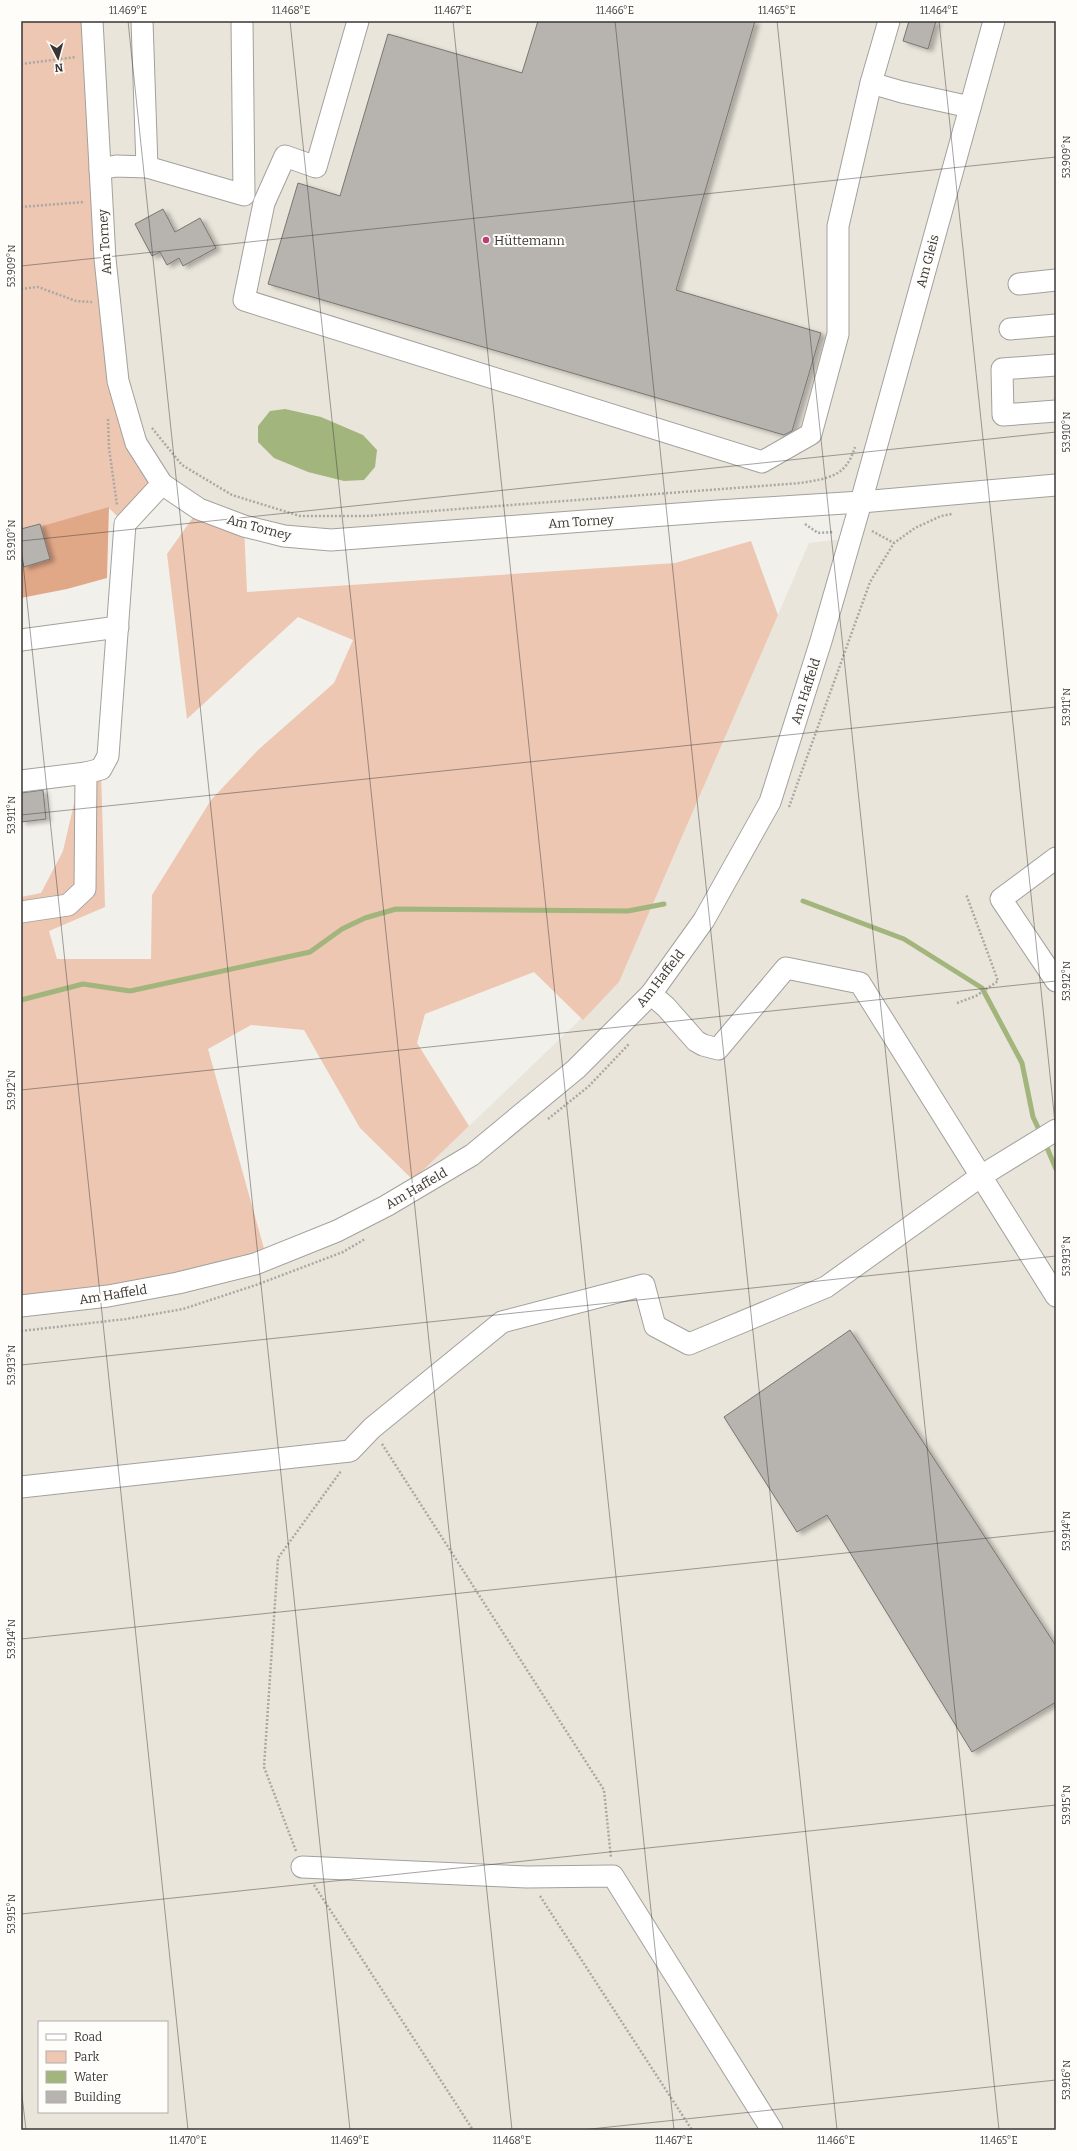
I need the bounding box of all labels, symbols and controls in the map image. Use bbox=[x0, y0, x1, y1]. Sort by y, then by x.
text: 11.469°E bbox=[109, 5, 147, 17]
text: 11.468°E bbox=[272, 5, 310, 17]
text: 11.467°E bbox=[434, 5, 472, 17]
text: 11.466°E bbox=[596, 5, 634, 17]
text: 11.465°E bbox=[758, 5, 796, 17]
text: 11.464°E bbox=[920, 5, 958, 17]
north arrow bbox=[38, 38, 78, 78]
text: N bbox=[54, 61, 64, 74]
text: 53.909°N bbox=[1061, 136, 1073, 178]
street label: Am Torney bbox=[95, 208, 114, 275]
place label: Hüttemann bbox=[494, 233, 565, 248]
street label: Am Gleis bbox=[913, 233, 942, 289]
marker: Hüttemann bbox=[481, 235, 491, 245]
text: 53.909°N bbox=[6, 245, 18, 287]
text: 53.910°N bbox=[1061, 412, 1073, 452]
street label: Am Torney bbox=[225, 512, 293, 543]
street label: Am Torney bbox=[548, 512, 615, 531]
text: 53.910°N bbox=[6, 520, 18, 560]
street label: Am Haffeld bbox=[788, 656, 823, 726]
text: 53.911°N bbox=[1061, 688, 1073, 726]
text: 53.911°N bbox=[6, 796, 18, 834]
street label: Am Haffeld bbox=[633, 946, 688, 1010]
text: 53.912°N bbox=[1061, 961, 1073, 1001]
text: 53.912°N bbox=[6, 1070, 18, 1110]
street label: Am Haffeld bbox=[383, 1165, 450, 1212]
text: 53.913°N bbox=[1061, 1236, 1073, 1276]
street label: Am Haffeld bbox=[78, 1282, 148, 1307]
text: 53.913°N bbox=[6, 1345, 18, 1385]
text: 53.914°N bbox=[1061, 1511, 1073, 1551]
text: 53.914°N bbox=[6, 1619, 18, 1659]
text: 53.915°N bbox=[1061, 1785, 1073, 1825]
text: 53.915°N bbox=[6, 1894, 18, 1934]
legend bbox=[38, 2021, 168, 2113]
text: Road bbox=[74, 2030, 102, 2044]
text: Park bbox=[74, 2050, 100, 2064]
text: 53.916°N bbox=[1061, 2060, 1073, 2100]
text: Water bbox=[74, 2070, 109, 2084]
text: Building bbox=[74, 2090, 121, 2104]
text: 11.470°E bbox=[169, 2135, 207, 2147]
text: 11.469°E bbox=[331, 2135, 369, 2147]
text: 11.468°E bbox=[493, 2135, 531, 2147]
text: 11.467°E bbox=[655, 2135, 693, 2147]
text: 11.466°E bbox=[817, 2135, 855, 2147]
text: 11.465°E bbox=[980, 2135, 1018, 2147]

